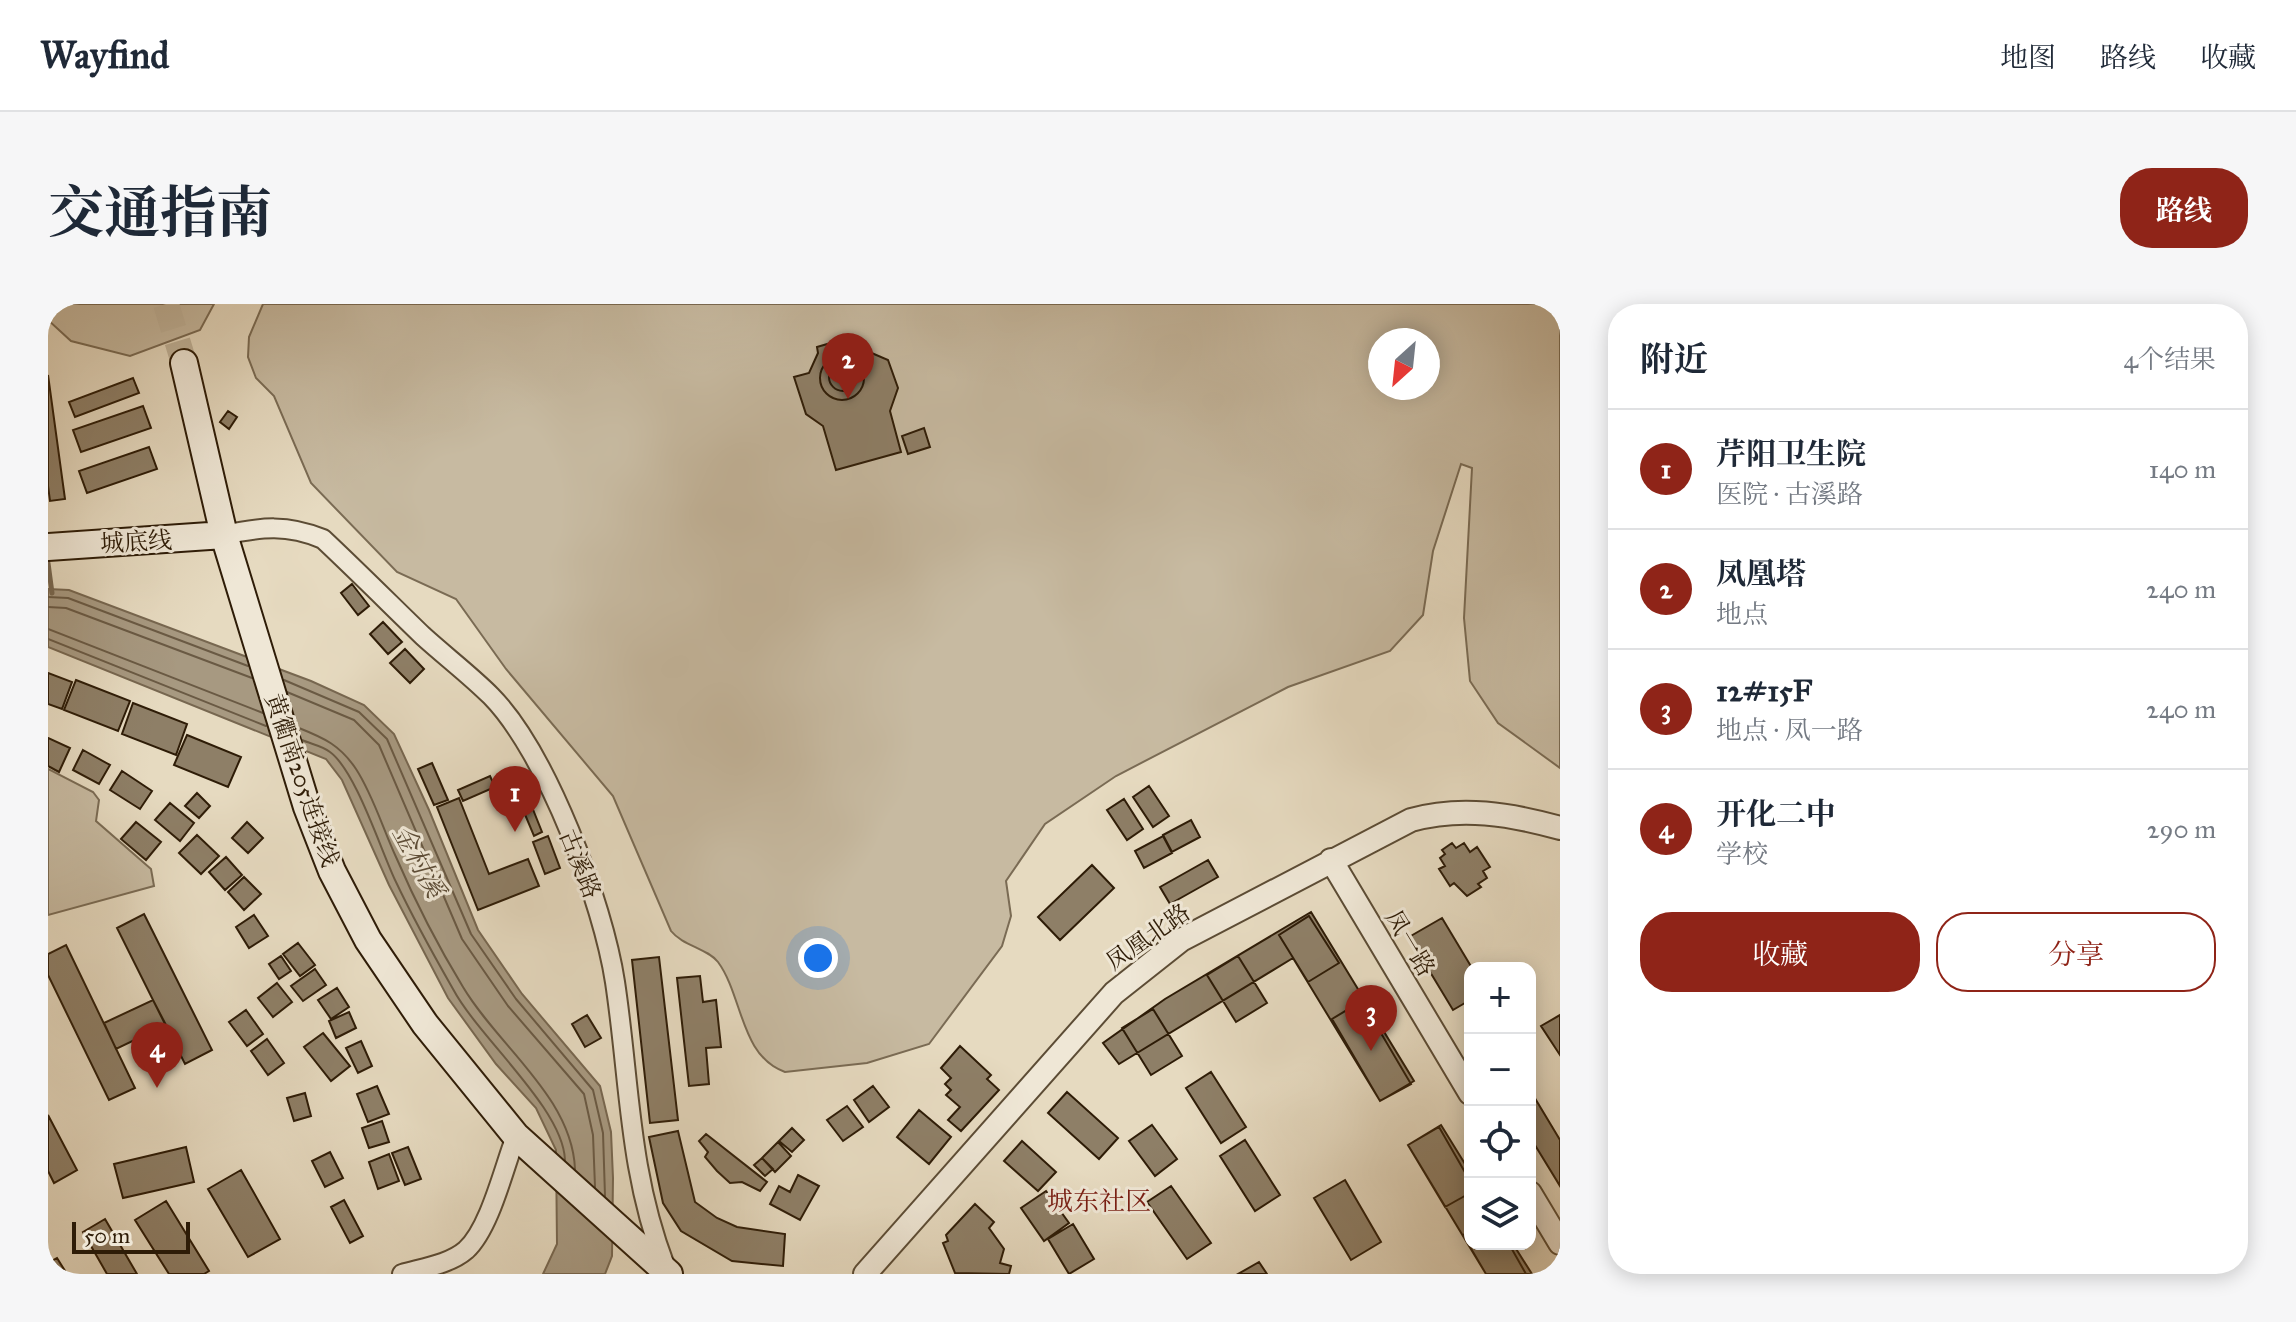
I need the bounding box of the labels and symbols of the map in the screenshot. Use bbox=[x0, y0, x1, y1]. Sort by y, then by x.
north arrow bbox=[1368, 328, 1440, 400]
pin: 2 bbox=[822, 333, 874, 399]
street label: 城底线 bbox=[99, 525, 173, 559]
street label: 黄衢南205连接线 bbox=[258, 690, 346, 870]
pin: 1 bbox=[489, 766, 541, 832]
water label: 金村溪 bbox=[386, 819, 453, 905]
street label: 古溪路 bbox=[553, 825, 607, 903]
street label: 凤凰北路 bbox=[1100, 897, 1196, 977]
street label: 凤一路 bbox=[1379, 904, 1441, 982]
your location bbox=[798, 938, 838, 978]
pin: 3 bbox=[1345, 985, 1397, 1051]
pin: 4 bbox=[131, 1022, 183, 1088]
district label: 城东社区 bbox=[1047, 1185, 1151, 1217]
scale bar bbox=[72, 1218, 190, 1254]

